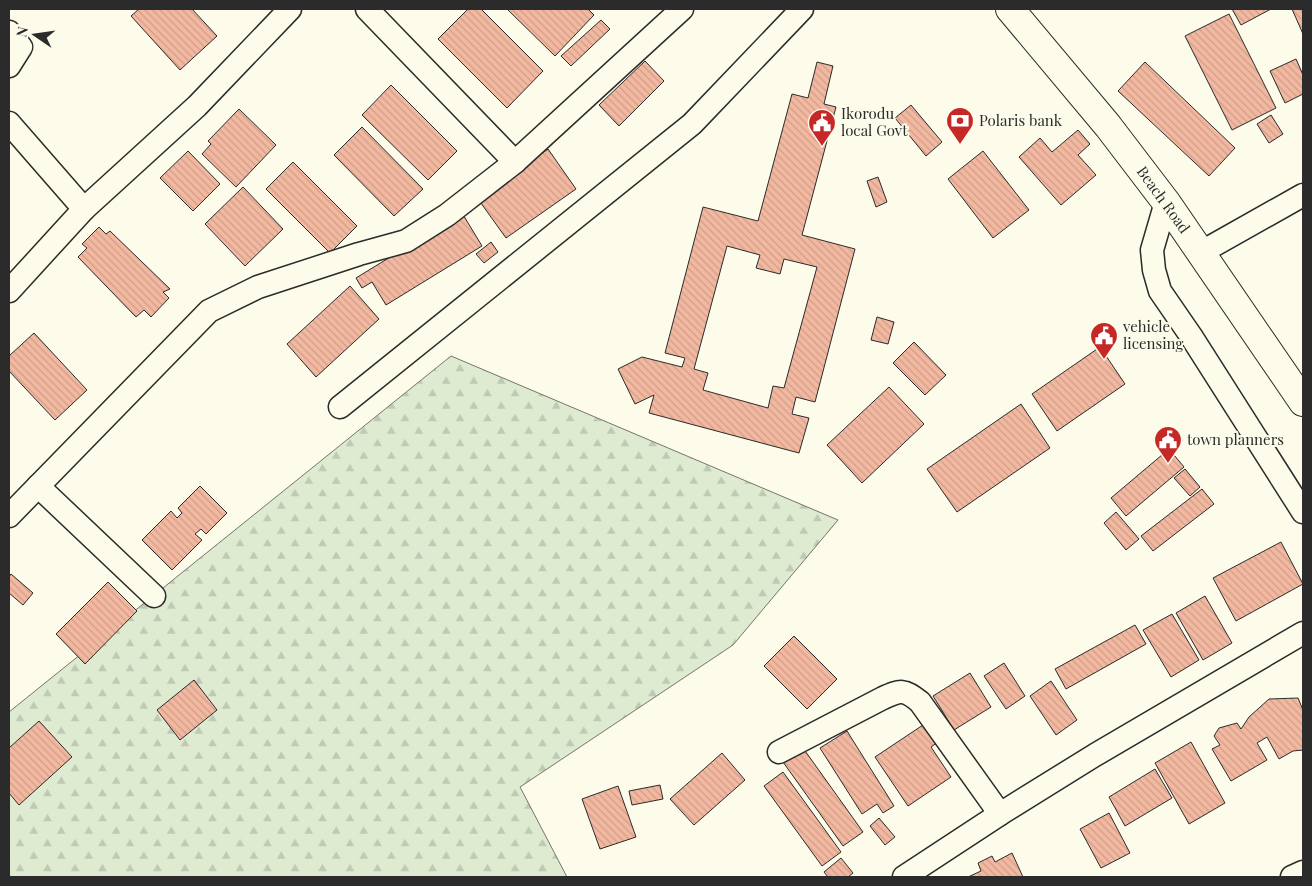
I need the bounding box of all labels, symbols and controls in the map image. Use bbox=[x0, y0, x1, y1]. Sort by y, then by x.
north arrow bbox=[10, 10, 60, 60]
text: N bbox=[11, 25, 32, 39]
place label: Ikorodu local Govt bbox=[841, 103, 908, 140]
bank icon: Polaris bank bbox=[945, 106, 975, 145]
public building icon: Ikorodu local Govt bbox=[807, 108, 837, 147]
place label: Polaris bank bbox=[979, 110, 1063, 130]
street label: Beach Road bbox=[1133, 162, 1195, 237]
place label: vehicle licensing bbox=[1122, 316, 1183, 353]
public building icon: vehicle licensing bbox=[1089, 321, 1119, 360]
public building icon: town planners bbox=[1153, 425, 1183, 464]
place label: town planners bbox=[1187, 429, 1284, 449]

